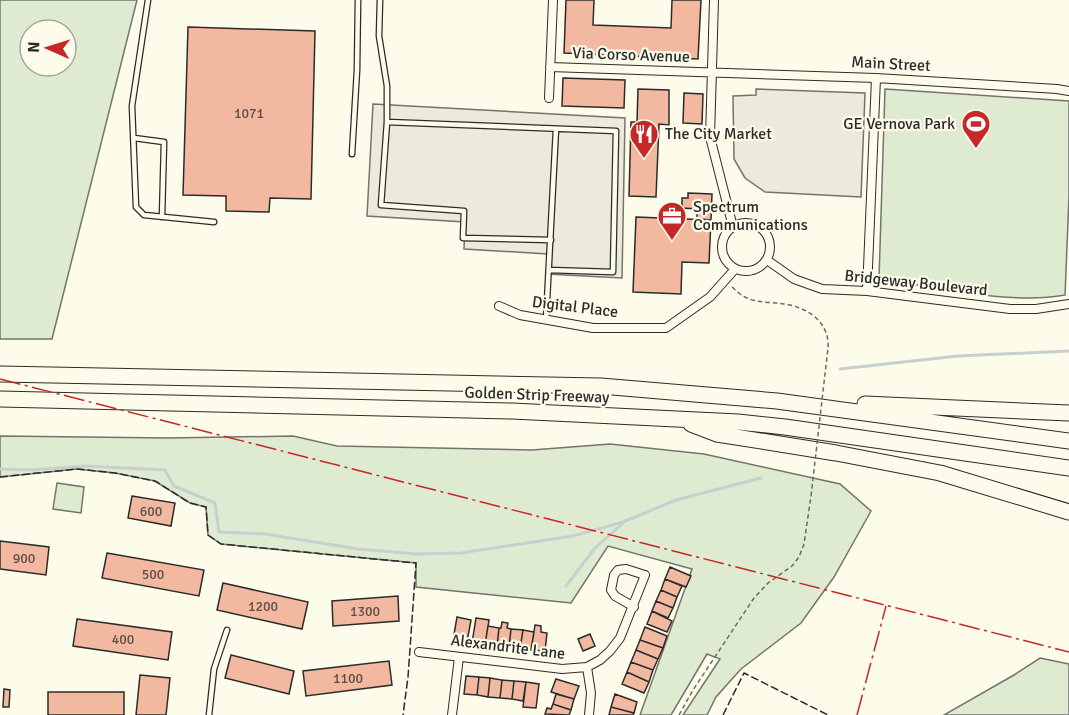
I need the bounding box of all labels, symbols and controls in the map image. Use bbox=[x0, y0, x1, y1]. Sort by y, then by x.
north arrow bbox=[18, 18, 78, 78]
text: N bbox=[24, 41, 44, 53]
street label: Via Corso Avenue bbox=[572, 43, 690, 67]
street label: Main Street bbox=[851, 52, 932, 76]
house number: 1071 bbox=[234, 105, 264, 122]
sports icon: GE Vernova Park bbox=[960, 108, 992, 150]
place label: GE Vernova Park bbox=[843, 114, 955, 134]
restaurant icon: The City Market bbox=[628, 118, 660, 160]
place label: The City Market bbox=[665, 124, 772, 144]
place label: Spectrum Communications bbox=[693, 197, 808, 235]
office icon: Spectrum Communications bbox=[656, 200, 688, 242]
street label: Bridgeway Boulevard bbox=[843, 266, 989, 300]
street label: Digital Place bbox=[531, 292, 619, 322]
street label: Golden Strip Freeway bbox=[464, 382, 610, 408]
house number: 600 bbox=[140, 503, 162, 520]
house number: 900 bbox=[13, 550, 35, 567]
house number: 500 bbox=[142, 566, 164, 583]
house number: 1200 bbox=[248, 598, 278, 615]
house number: 1300 bbox=[350, 603, 380, 620]
street label: Alexandrite Lane bbox=[450, 630, 566, 664]
house number: 400 bbox=[112, 631, 134, 648]
house number: 1100 bbox=[333, 670, 363, 687]

